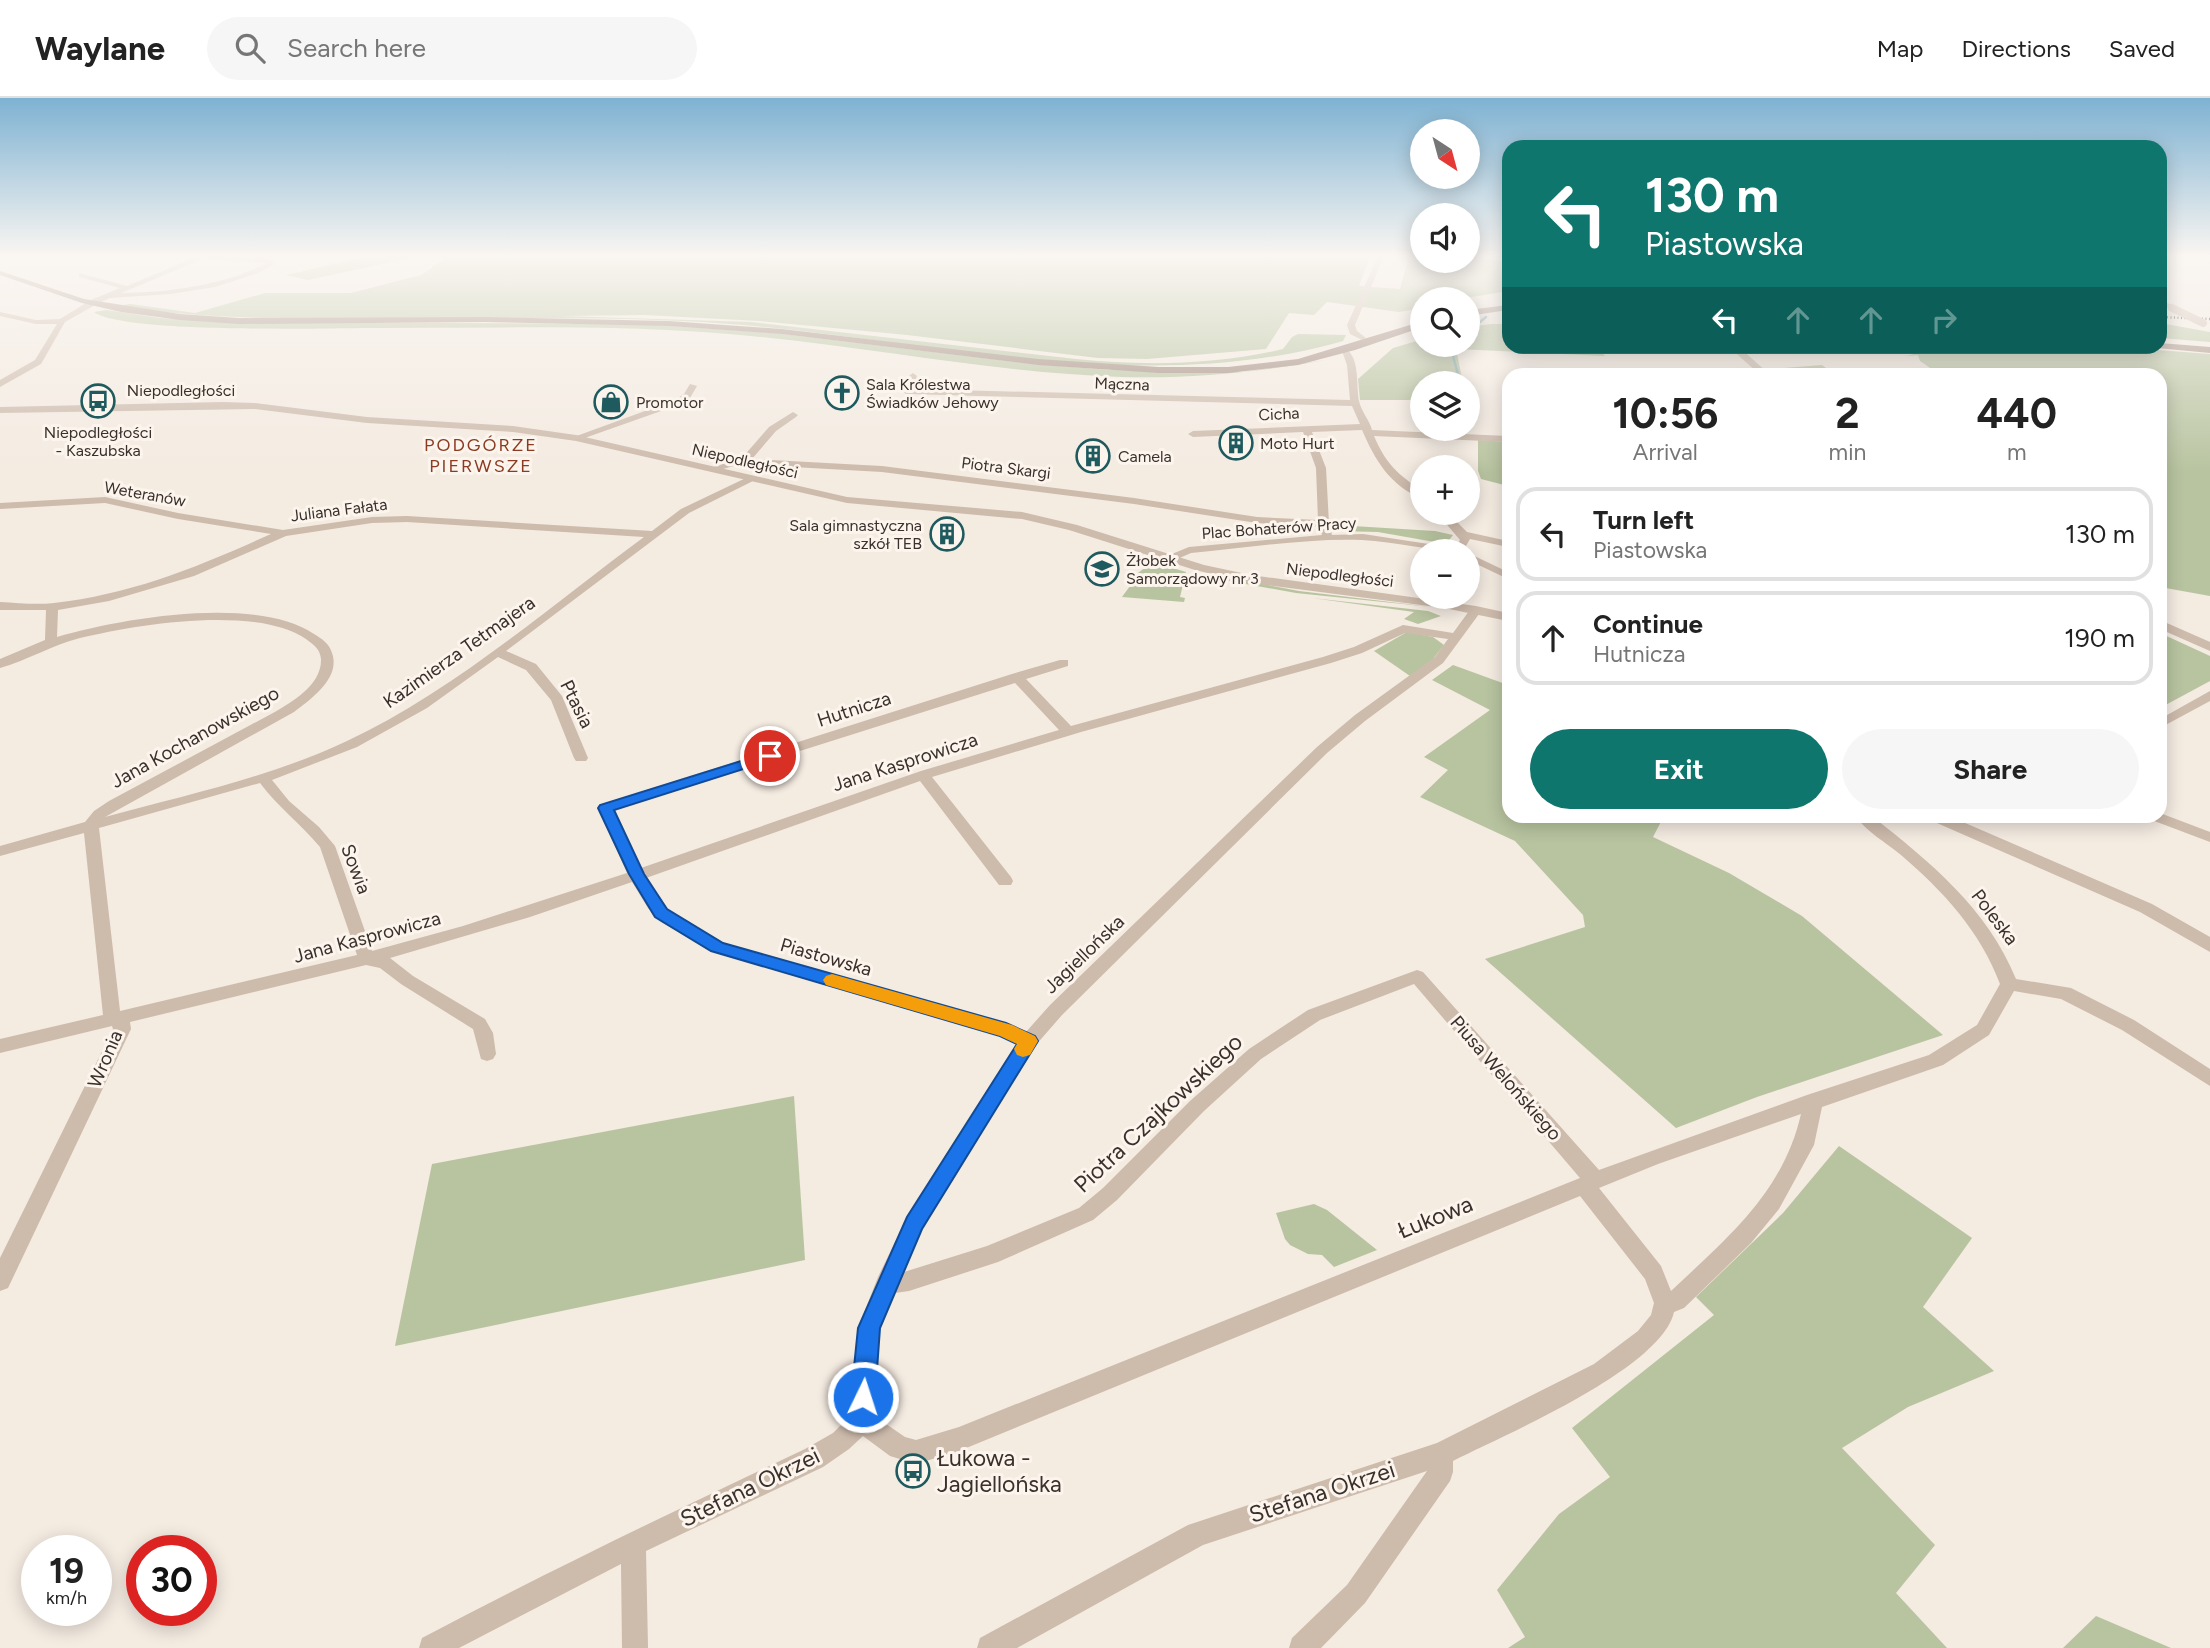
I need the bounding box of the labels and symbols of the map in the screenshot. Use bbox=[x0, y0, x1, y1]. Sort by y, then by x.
north arrow bbox=[1410, 119, 1480, 189]
church icon: Sala Królestwa Świadków Jehowy bbox=[823, 374, 861, 412]
street label: Mączna bbox=[1094, 374, 1150, 394]
place label: Sala Królestwa Świadków Jehowy bbox=[866, 375, 999, 412]
street label: Niepodległości bbox=[127, 381, 235, 400]
bus stop icon: Niepodległości - Kaszubska bbox=[79, 382, 117, 420]
shop icon: Promotor bbox=[592, 383, 630, 421]
place label: Promotor bbox=[636, 393, 704, 412]
street label: Cicha bbox=[1258, 403, 1300, 425]
place label: Niepodległości - Kaszubska bbox=[44, 423, 152, 460]
building icon: Moto Hurt bbox=[1217, 424, 1255, 462]
district label: PODGÓRZE PIERWSZE bbox=[424, 434, 538, 477]
place label: Moto Hurt bbox=[1260, 434, 1334, 453]
building icon: Camela bbox=[1074, 437, 1112, 475]
street label: Niepodległości bbox=[690, 440, 800, 482]
place label: Camela bbox=[1118, 447, 1172, 466]
street label: Piotra Skargi bbox=[960, 453, 1052, 483]
street label: Weteranów bbox=[103, 477, 188, 511]
street label: Juliana Fałata bbox=[290, 495, 388, 525]
street label: Plac Bohaterów Pracy bbox=[1201, 513, 1358, 543]
building icon: Sala gimnastyczna szkół TEB bbox=[928, 515, 966, 553]
place label: Sala gimnastyczna szkół TEB bbox=[789, 516, 922, 553]
school or university icon: Żłobek Samorządowy nr 3 bbox=[1083, 550, 1121, 588]
place label: Żłobek Samorządowy nr 3 bbox=[1126, 551, 1259, 588]
street label: Niepodległości bbox=[1285, 559, 1395, 591]
street label: Kazimierza Tetmajera bbox=[379, 591, 539, 713]
street label: Ptasia bbox=[555, 676, 599, 732]
street label: Jana Kochanowskiego bbox=[107, 681, 283, 793]
street label: Hutnicza bbox=[814, 686, 894, 732]
pin bbox=[740, 726, 800, 786]
street label: Jana Kasprowicza bbox=[829, 728, 981, 796]
street label: Sowia bbox=[336, 841, 376, 897]
street label: Poleska bbox=[1967, 885, 2023, 949]
street label: Jana Kasprowicza bbox=[291, 906, 443, 968]
street label: Jagiellońska bbox=[1039, 910, 1129, 998]
street label: Piastowska bbox=[778, 933, 874, 981]
street label: Piusa Welońskiego bbox=[1446, 1011, 1566, 1145]
street label: Wronia bbox=[83, 1027, 127, 1091]
street label: Piotra Czajkowskiego bbox=[1068, 1028, 1248, 1198]
street label: Łukowa bbox=[1393, 1189, 1477, 1245]
position arrow bbox=[826, 1360, 900, 1434]
street label: Stefana Okrzei bbox=[676, 1441, 824, 1533]
place label: Łukowa - Jagiellońska bbox=[937, 1444, 1062, 1498]
bus stop icon: Łukowa - Jagiellońska bbox=[894, 1452, 932, 1490]
street label: Stefana Okrzei bbox=[1246, 1455, 1398, 1529]
speed limit sign: 30 bbox=[126, 1535, 217, 1626]

